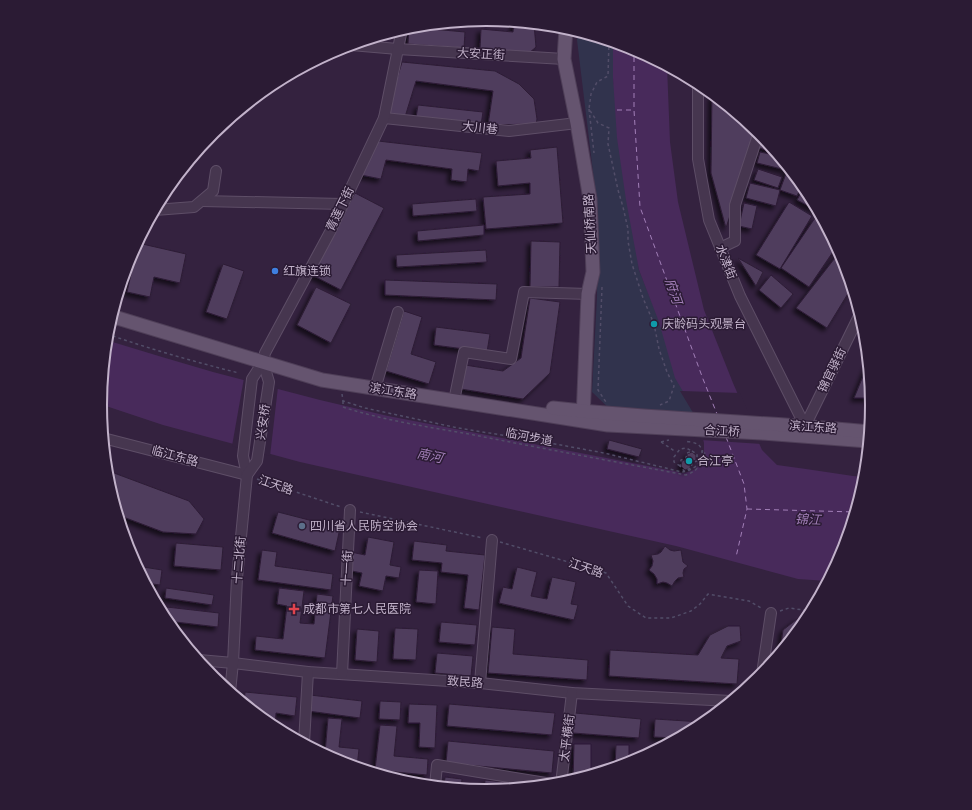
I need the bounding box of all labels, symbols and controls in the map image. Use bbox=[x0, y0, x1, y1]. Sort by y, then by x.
street label: 大安正街 bbox=[457, 45, 505, 62]
street label: 大川巷 bbox=[461, 118, 499, 137]
street label: 青莲下街 bbox=[322, 184, 357, 234]
street label: 天仙桥南路 bbox=[580, 194, 599, 254]
street label: 水津街 bbox=[713, 242, 740, 281]
place label: 红旗连锁 bbox=[283, 263, 331, 278]
marker: 红旗连锁 bbox=[270, 266, 280, 276]
water label: 府河 bbox=[661, 276, 687, 309]
place label: 庆龄码头观景台 bbox=[662, 316, 746, 331]
marker: 庆龄码头观景台 bbox=[649, 319, 659, 329]
street label: 锦官驿街 bbox=[814, 345, 849, 395]
street label: 滨江东路 bbox=[368, 379, 418, 402]
street label: 兴安桥 bbox=[253, 403, 272, 441]
street label: 滨江东路 bbox=[789, 417, 838, 436]
street label: 合江桥 bbox=[704, 422, 740, 439]
street label: 临河步道 bbox=[504, 425, 554, 448]
street label: 临江东路 bbox=[150, 442, 200, 469]
water label: 南河 bbox=[415, 444, 447, 467]
place label: 合江亭 bbox=[697, 453, 733, 468]
marker: 合江亭 bbox=[684, 456, 694, 466]
street label: 江天路 bbox=[257, 472, 296, 497]
water label: 锦江 bbox=[795, 511, 823, 529]
place label: 四川省人民防空协会 bbox=[310, 518, 418, 533]
marker: 四川省人民防空协会 bbox=[297, 521, 307, 531]
street label: 十二北街 bbox=[229, 535, 248, 585]
street label: 十一街 bbox=[338, 550, 355, 586]
street label: 江天路 bbox=[567, 555, 606, 580]
place label: 成都市第七人民医院 bbox=[303, 601, 411, 616]
marker: 成都市第七人民医院 bbox=[288, 603, 300, 615]
street label: 致民路 bbox=[447, 673, 484, 690]
street label: 太平横街 bbox=[556, 713, 577, 763]

